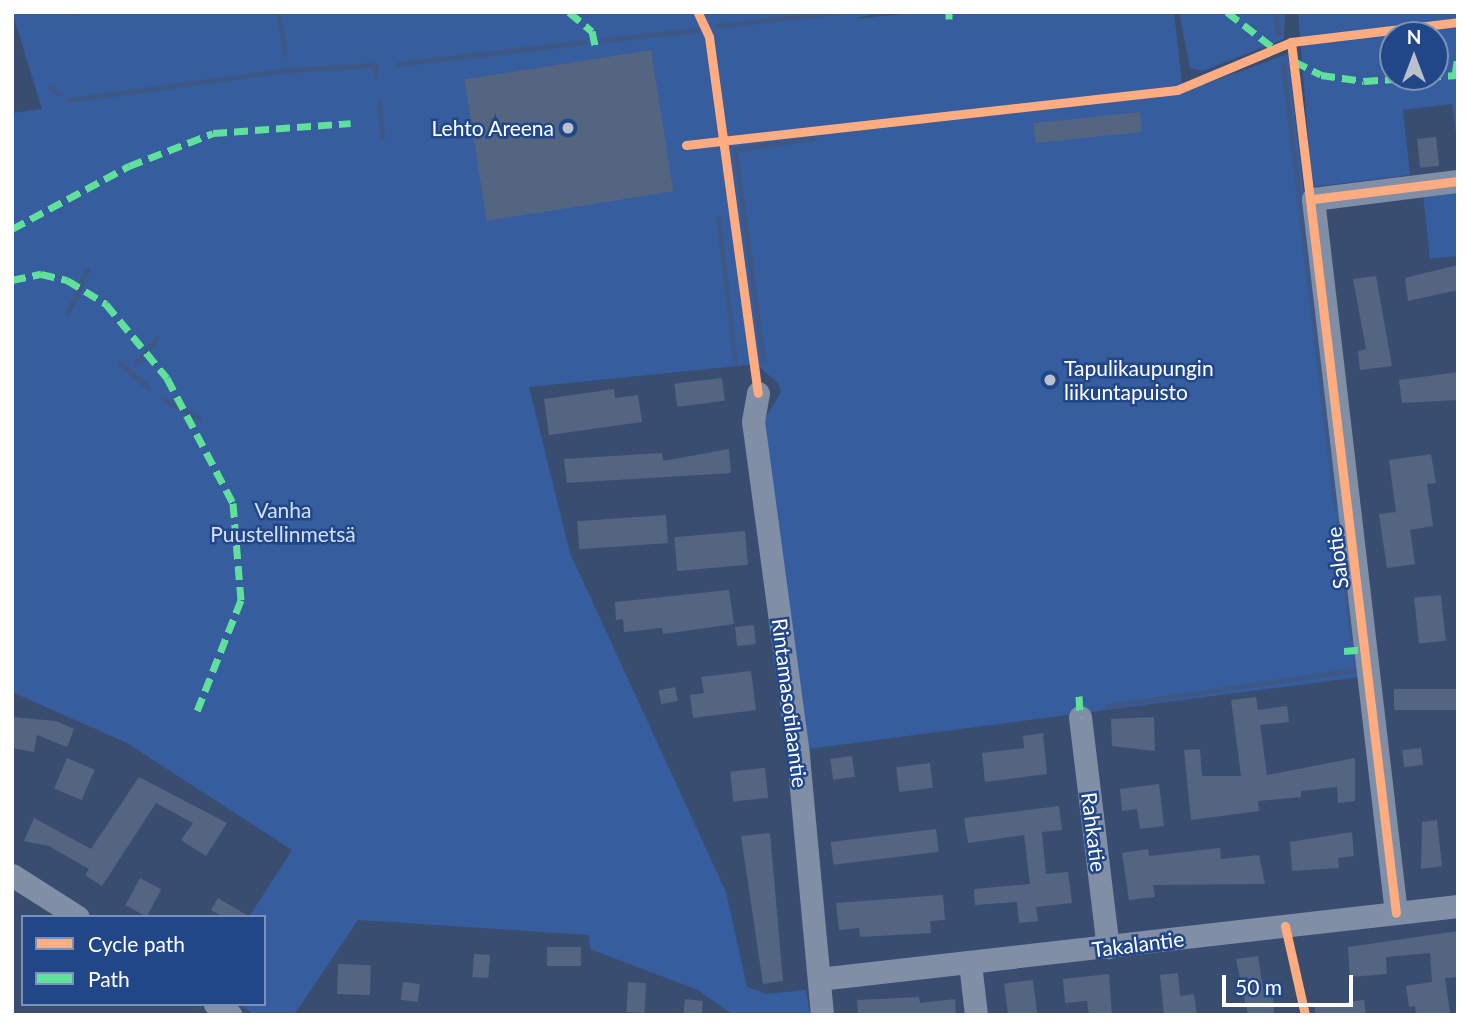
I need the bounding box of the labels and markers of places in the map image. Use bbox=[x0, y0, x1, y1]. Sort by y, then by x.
place label: Lehto Areena bbox=[431, 115, 554, 141]
marker: Lehto Areena bbox=[560, 120, 576, 136]
place label: Tapulikaupungin liikuntapuisto bbox=[1064, 355, 1214, 405]
marker: Tapulikaupungin liikuntapuisto bbox=[1042, 372, 1058, 388]

